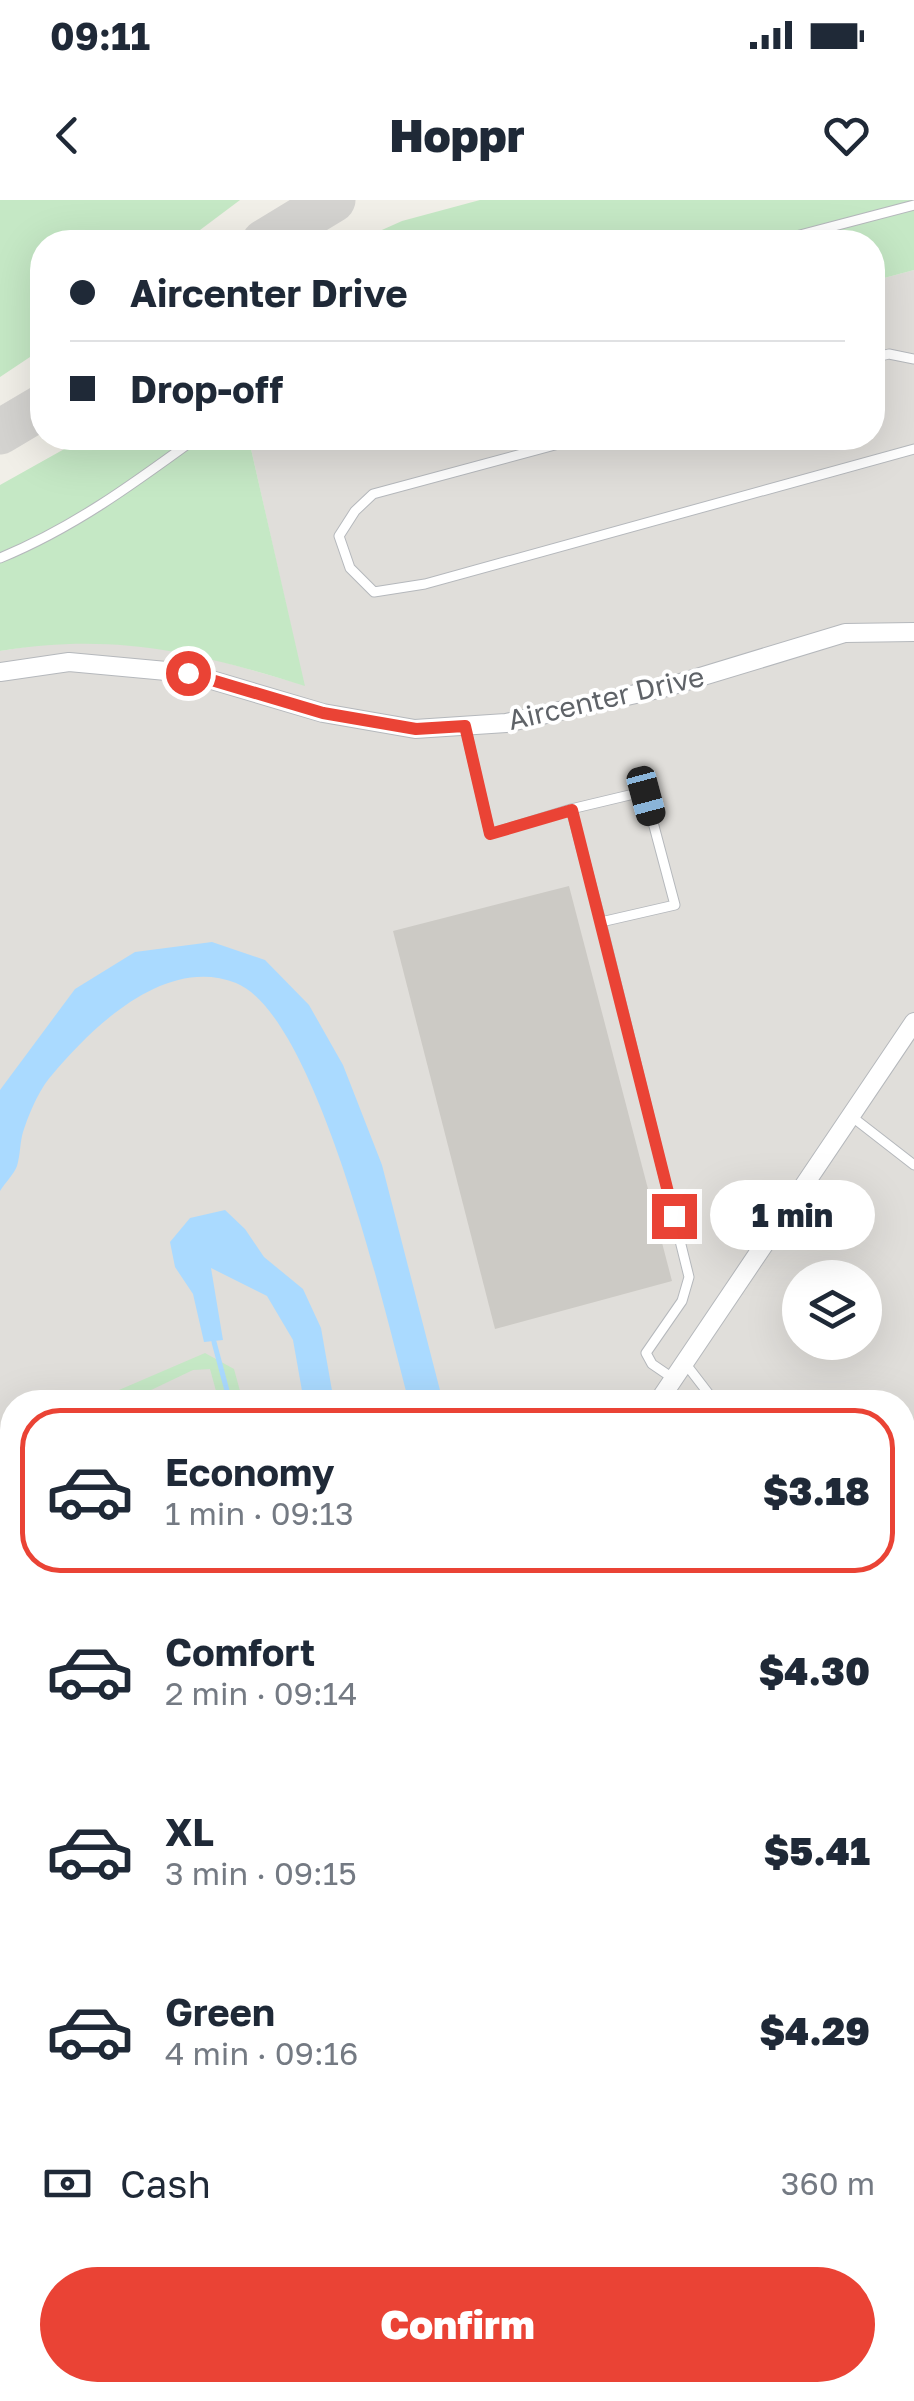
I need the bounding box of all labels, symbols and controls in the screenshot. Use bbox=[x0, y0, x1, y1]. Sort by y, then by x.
text: 09:11 bbox=[50, 13, 150, 58]
icon: back bbox=[40, 108, 95, 163]
text: Hoppr bbox=[389, 108, 525, 162]
icon: heart bbox=[819, 108, 874, 163]
text: Aircenter Drive bbox=[130, 270, 408, 315]
text: Drop-off bbox=[130, 366, 283, 411]
route start bbox=[166, 651, 211, 696]
street label: Aircenter Drive bbox=[505, 659, 707, 736]
car bbox=[624, 763, 668, 829]
callout: 1 min bbox=[709, 1181, 874, 1251]
route end bbox=[652, 1194, 697, 1239]
text: 1 min bbox=[752, 1196, 833, 1234]
map controls bbox=[782, 1260, 882, 1360]
button: layers bbox=[782, 1260, 882, 1360]
icon: car bbox=[45, 1446, 135, 1536]
text: Economy bbox=[165, 1449, 334, 1494]
text: $3.18 bbox=[763, 1468, 870, 1513]
text: 1 min · 09:13 bbox=[165, 1494, 354, 1532]
icon: car bbox=[45, 1626, 135, 1716]
text: Comfort bbox=[165, 1629, 315, 1674]
text: $4.30 bbox=[759, 1648, 870, 1693]
text: 2 min · 09:14 bbox=[165, 1674, 358, 1712]
icon: car bbox=[45, 1806, 135, 1896]
text: XL bbox=[165, 1809, 214, 1854]
text: $5.41 bbox=[764, 1828, 870, 1873]
text: 3 min · 09:15 bbox=[165, 1854, 357, 1892]
icon: car bbox=[45, 1986, 135, 2076]
text: Green bbox=[165, 1989, 275, 2034]
text: $4.29 bbox=[760, 2008, 870, 2053]
text: 4 min · 09:16 bbox=[165, 2034, 358, 2072]
icon: cash bbox=[40, 2156, 95, 2211]
text: Cash bbox=[120, 2161, 211, 2206]
text: 360 m bbox=[781, 2164, 875, 2202]
button: Confirm bbox=[40, 2267, 875, 2382]

